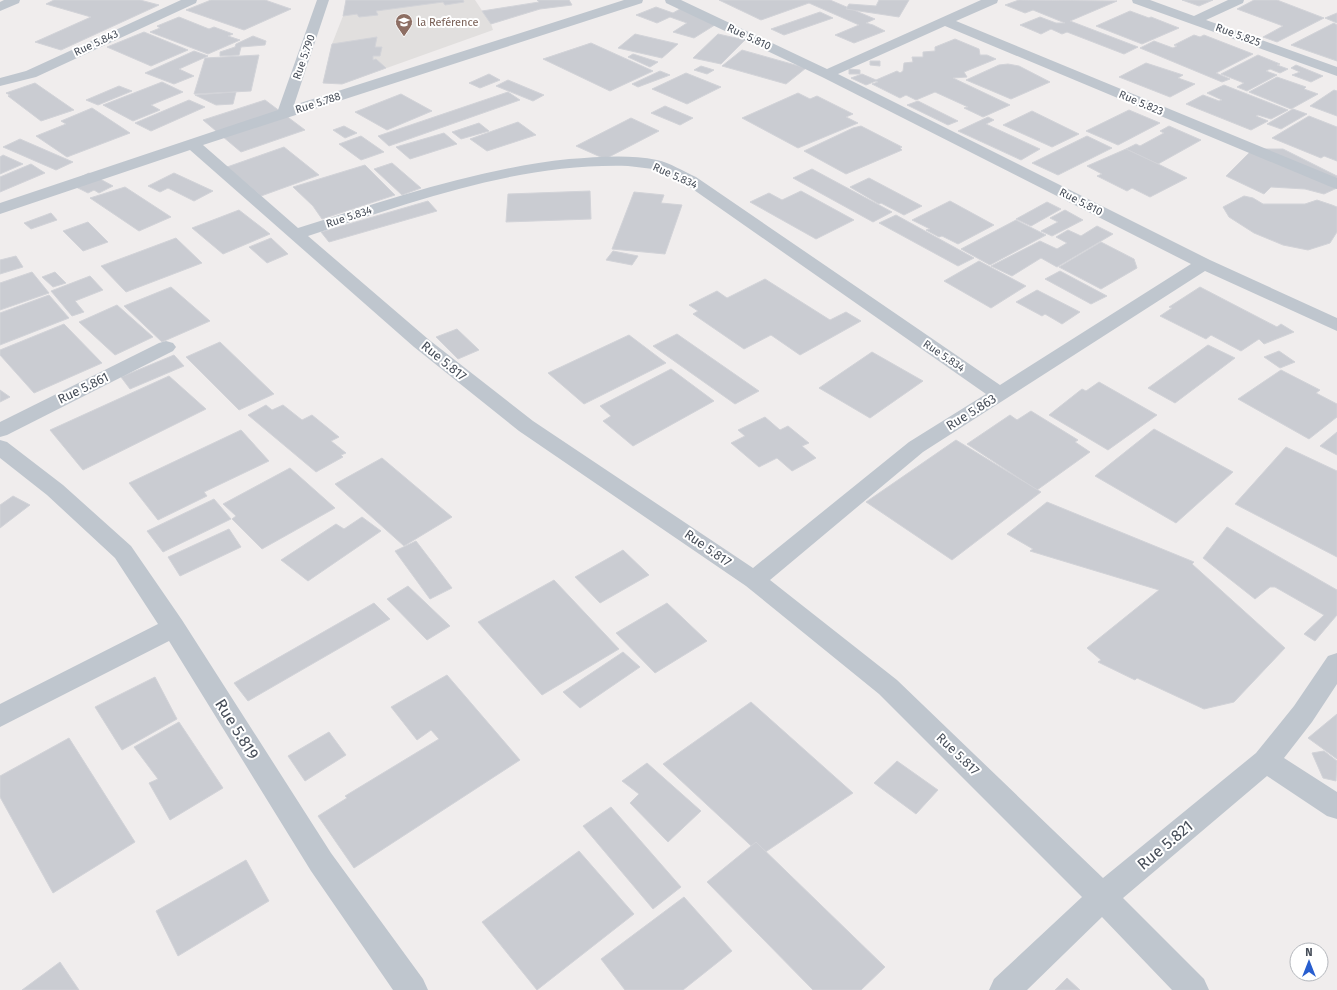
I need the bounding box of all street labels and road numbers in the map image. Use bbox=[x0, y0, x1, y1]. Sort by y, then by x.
street label: Rue 5.810 bbox=[725, 21, 773, 53]
street label: Rue 5.825 bbox=[1214, 21, 1263, 49]
street label: Rue 5.843 bbox=[72, 27, 120, 59]
street label: Rue 5.790 bbox=[290, 33, 318, 81]
street label: Rue 5.823 bbox=[1117, 88, 1165, 118]
street label: Rue 5.788 bbox=[294, 90, 342, 116]
street label: Rue 5.834 bbox=[651, 160, 699, 192]
street label: Rue 5.810 bbox=[1057, 186, 1105, 218]
street label: Rue 5.834 bbox=[324, 203, 374, 231]
street label: Rue 5.834 bbox=[921, 337, 967, 375]
street label: Rue 5.817 bbox=[418, 338, 470, 384]
street label: Rue 5.861 bbox=[55, 369, 111, 407]
street label: Rue 5.863 bbox=[943, 391, 999, 433]
street label: Rue 5.817 bbox=[682, 526, 735, 570]
street label: Rue 5.819 bbox=[211, 695, 263, 763]
street label: Rue 5.817 bbox=[933, 730, 983, 778]
street label: Rue 5.821 bbox=[1133, 816, 1197, 874]

